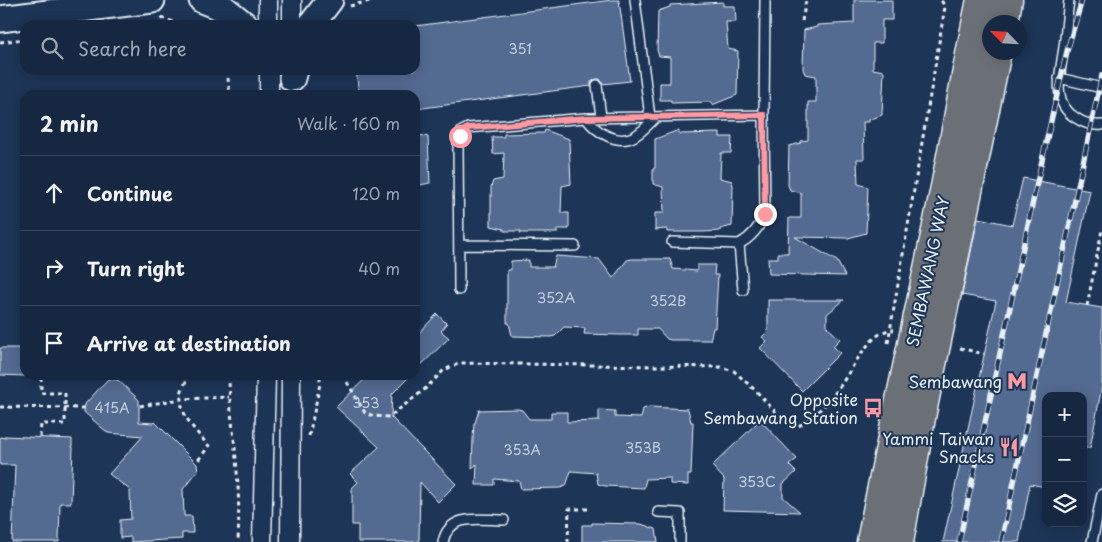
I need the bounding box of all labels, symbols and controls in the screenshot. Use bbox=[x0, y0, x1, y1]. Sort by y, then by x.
north arrow bbox=[982, 15, 1027, 60]
search box bbox=[20, 20, 420, 75]
icon: search bbox=[38, 34, 66, 62]
text: Search here bbox=[78, 34, 187, 62]
house number: 351 bbox=[509, 38, 531, 59]
text: 2 min bbox=[40, 107, 99, 139]
text: Walk · 160 m bbox=[297, 111, 400, 135]
route start bbox=[449, 125, 472, 148]
icon: ahead bbox=[40, 179, 68, 207]
text: Continue bbox=[87, 179, 173, 207]
text: 120 m bbox=[353, 181, 400, 205]
street label: SEMBAWANG WAY bbox=[899, 193, 955, 349]
route end bbox=[754, 203, 777, 226]
icon: right bbox=[40, 254, 68, 282]
text: Turn right bbox=[87, 254, 185, 282]
text: 40 m bbox=[358, 256, 400, 280]
house number: 352A bbox=[537, 287, 575, 308]
house number: 352B bbox=[650, 290, 686, 311]
icon: arrive bbox=[40, 329, 68, 357]
text: Arrive at destination bbox=[87, 329, 291, 357]
place label: Sembawang bbox=[908, 369, 1002, 393]
metro station icon: Sembawang bbox=[1006, 370, 1028, 392]
place label: Opposite Sembawang Station bbox=[703, 387, 858, 429]
house number: 353 bbox=[352, 392, 380, 413]
map controls bbox=[1042, 392, 1087, 527]
button: + bbox=[1042, 392, 1087, 437]
house number: 415A bbox=[94, 397, 130, 418]
bus stop icon: Opposite Sembawang Station bbox=[862, 397, 884, 419]
place label: Yammi Taiwan Snacks bbox=[882, 426, 994, 468]
restaurant icon: Yammi Taiwan Snacks bbox=[998, 436, 1020, 458]
house number: 353B bbox=[625, 437, 661, 458]
button: − bbox=[1042, 437, 1087, 482]
house number: 353A bbox=[503, 439, 541, 460]
house number: 353C bbox=[738, 471, 776, 492]
button: layers bbox=[1042, 482, 1087, 527]

